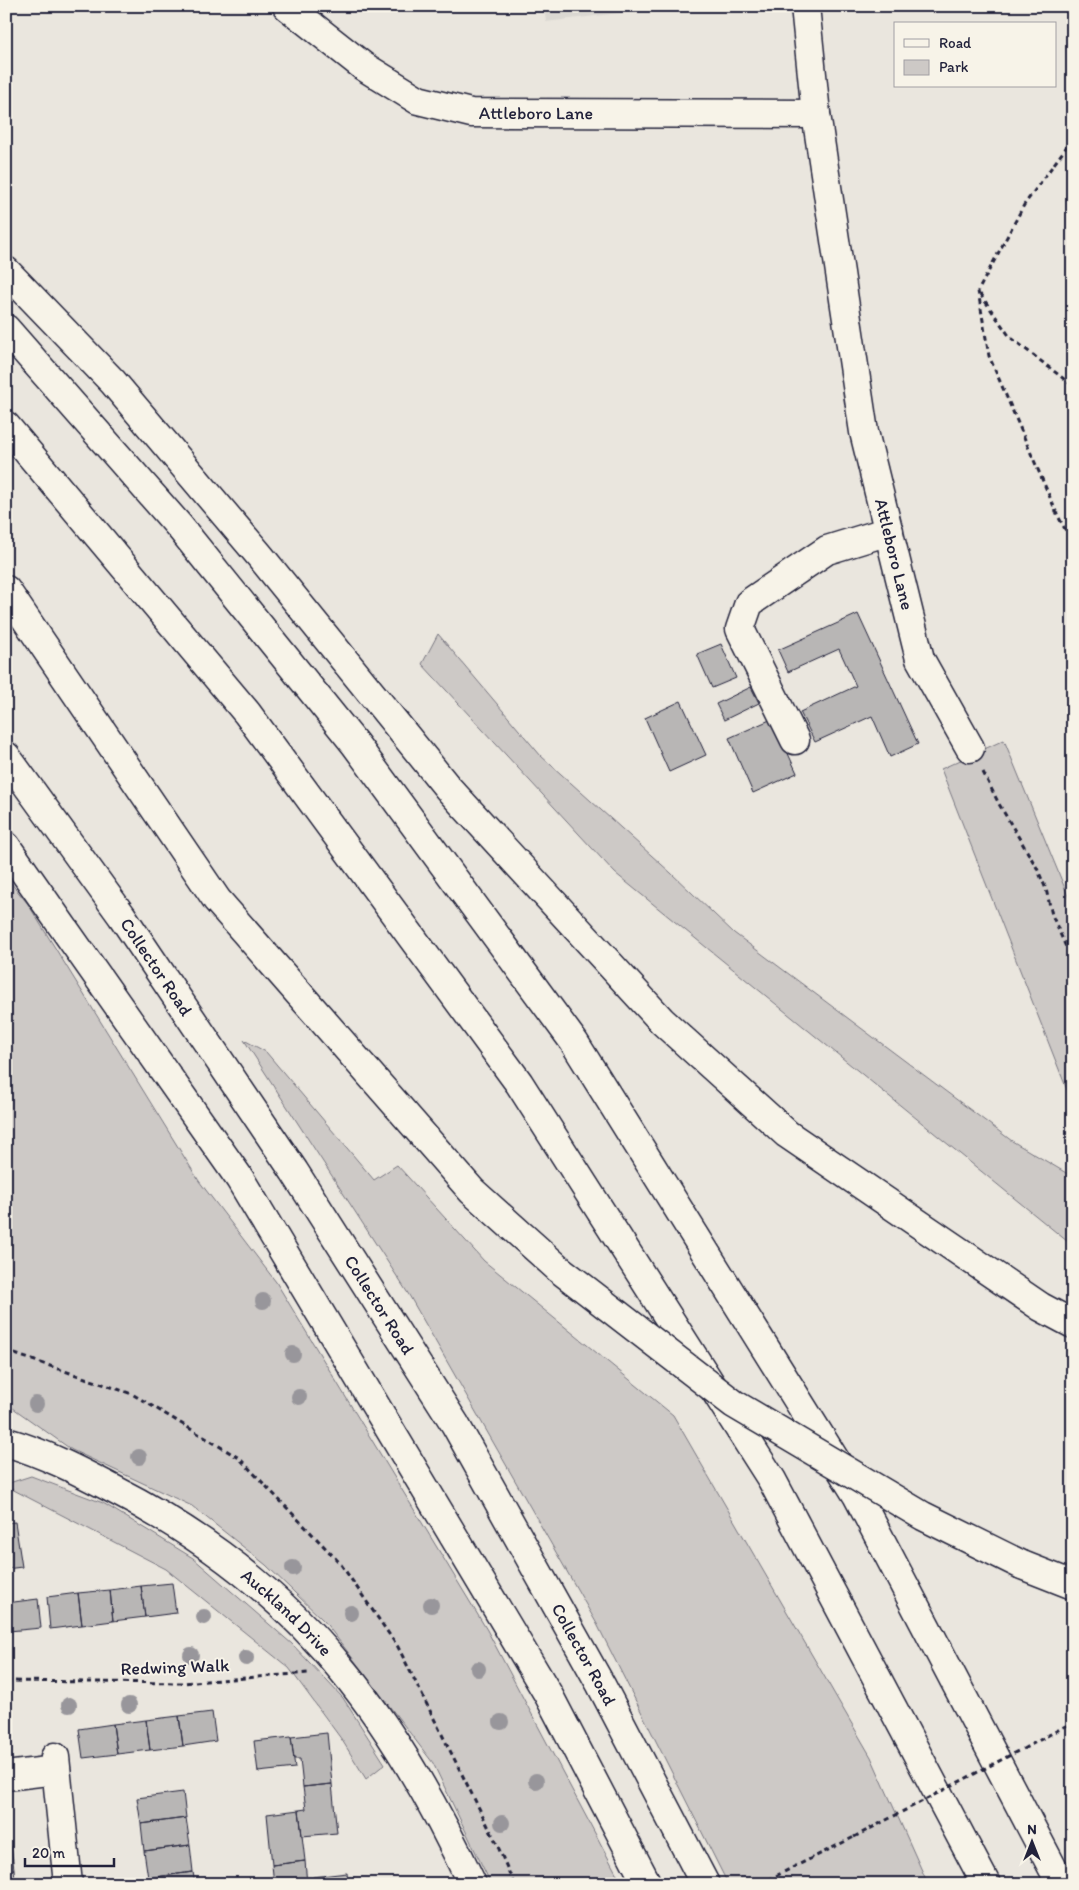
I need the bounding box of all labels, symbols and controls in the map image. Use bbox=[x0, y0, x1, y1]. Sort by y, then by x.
legend bbox=[894, 22, 1056, 88]
text: Road bbox=[939, 34, 972, 52]
text: Park bbox=[939, 58, 969, 76]
street label: Attleboro Lane bbox=[479, 102, 593, 124]
street label: Attleboro Lane bbox=[870, 496, 918, 612]
street label: Collector Road bbox=[115, 914, 197, 1020]
street label: Collector Road bbox=[340, 1251, 419, 1359]
street label: Auckland Drive bbox=[237, 1564, 337, 1661]
street label: Collector Road bbox=[547, 1599, 621, 1709]
street label: Redwing Walk bbox=[120, 1654, 230, 1680]
north arrow bbox=[1006, 1818, 1056, 1868]
text: N bbox=[1027, 1821, 1037, 1838]
scale bar bbox=[25, 1835, 114, 1867]
text: 20 m bbox=[32, 1844, 66, 1862]

